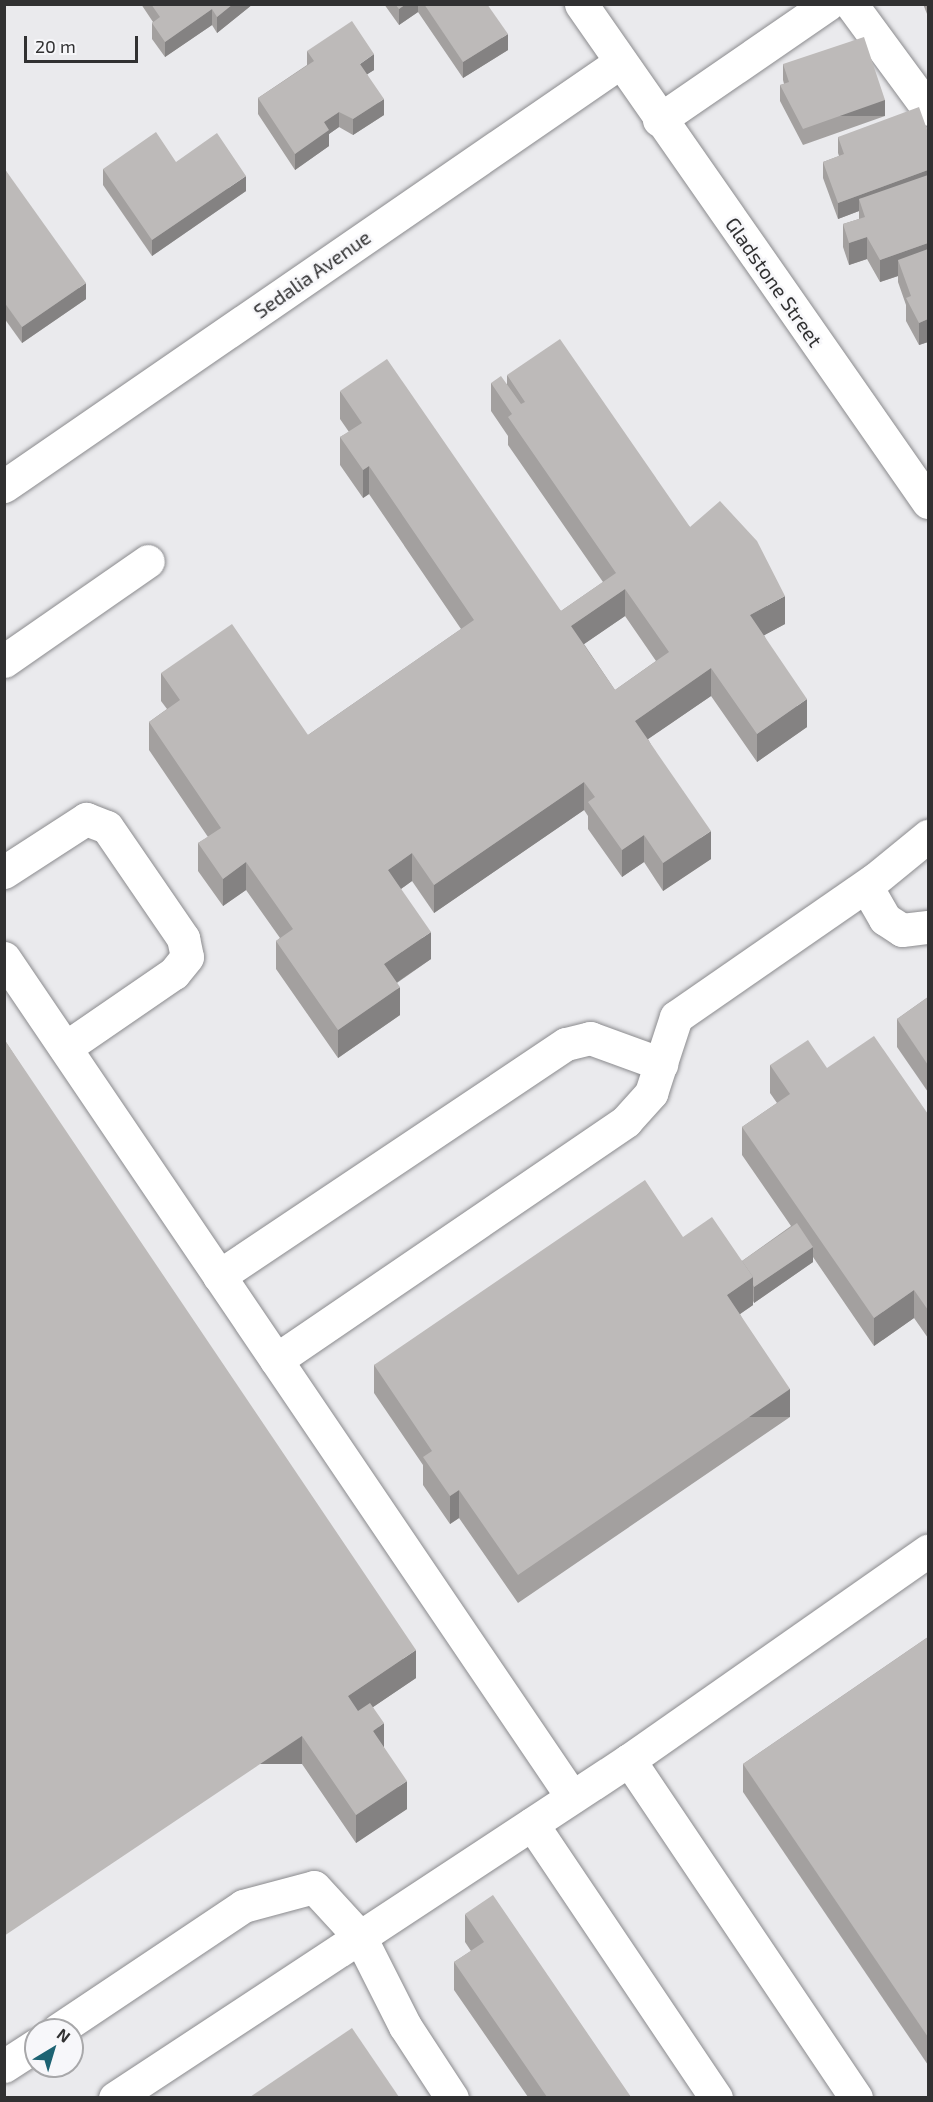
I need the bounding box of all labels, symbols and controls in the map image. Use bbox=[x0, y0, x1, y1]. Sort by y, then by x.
scale bar bbox=[27, 24, 141, 62]
text: 20 m bbox=[35, 35, 76, 57]
street label: Gladstone Street bbox=[720, 213, 828, 351]
street label: Sedalia Avenue bbox=[249, 225, 375, 323]
north arrow bbox=[24, 2018, 84, 2078]
text: N bbox=[54, 2024, 75, 2046]

